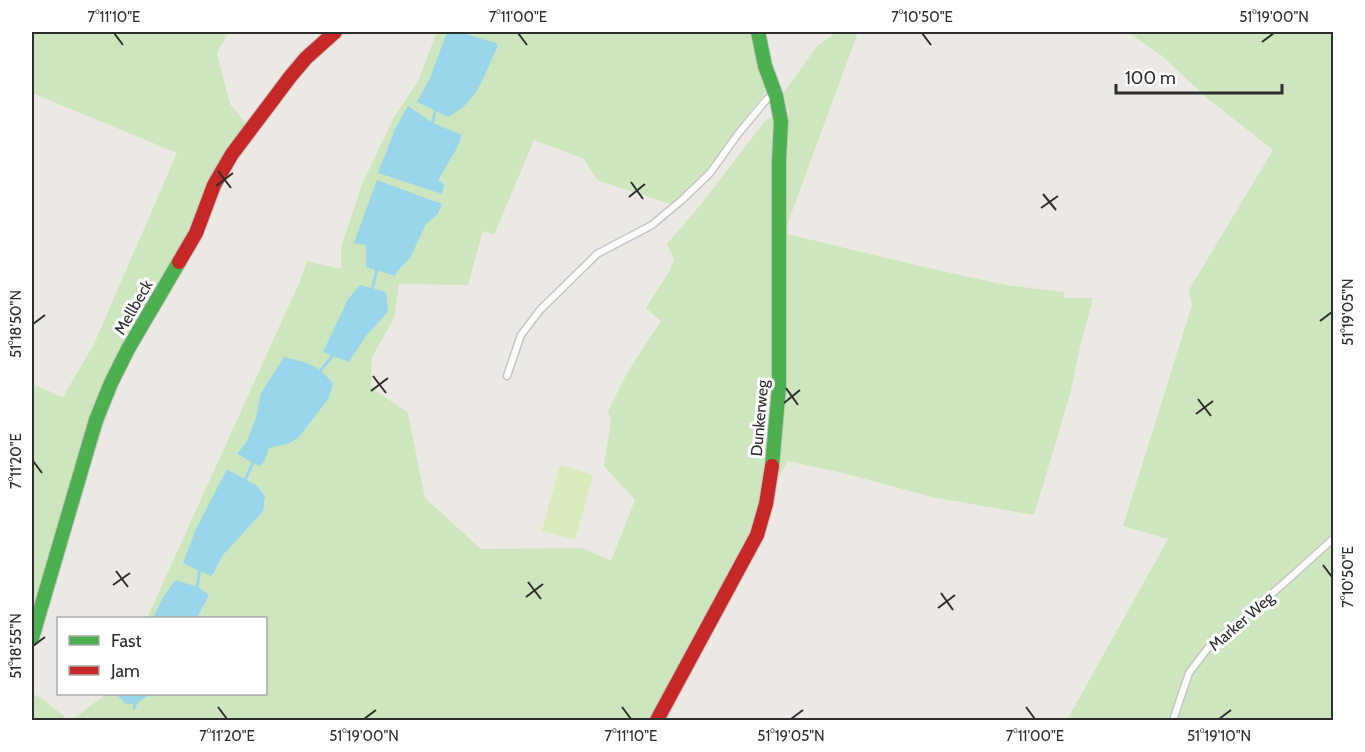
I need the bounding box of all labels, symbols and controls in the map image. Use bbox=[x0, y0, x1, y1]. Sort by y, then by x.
text: 7°11'10"E bbox=[88, 8, 140, 26]
text: 7°11'00"E bbox=[489, 8, 547, 26]
text: 7°10'50"E bbox=[891, 8, 953, 26]
text: 51°19'00"N bbox=[1239, 8, 1309, 26]
scale bar bbox=[1116, 57, 1282, 95]
text: 100 m bbox=[1125, 67, 1176, 89]
street label: Mellbeck bbox=[110, 276, 157, 338]
text: 51°19'05"N bbox=[1339, 278, 1357, 346]
text: 51°18'50"N bbox=[7, 290, 25, 358]
street label: Dunkerweg bbox=[747, 378, 772, 457]
text: 7°11'20"E bbox=[7, 433, 25, 489]
text: 7°10'50"E bbox=[1339, 546, 1357, 608]
street label: Marker Weg bbox=[1205, 587, 1279, 655]
text: 51°18'55"N bbox=[7, 613, 25, 679]
legend bbox=[57, 617, 267, 695]
text: Fast bbox=[111, 630, 142, 652]
text: Jam bbox=[110, 660, 140, 682]
text: 7°11'20"E bbox=[199, 727, 255, 745]
text: 51°19'00"N bbox=[329, 727, 399, 745]
text: 7°11'10"E bbox=[605, 727, 657, 745]
text: 51°19'05"N bbox=[757, 727, 825, 745]
text: 7°11'00"E bbox=[1006, 727, 1064, 745]
text: 51°19'10"N bbox=[1187, 727, 1251, 745]

